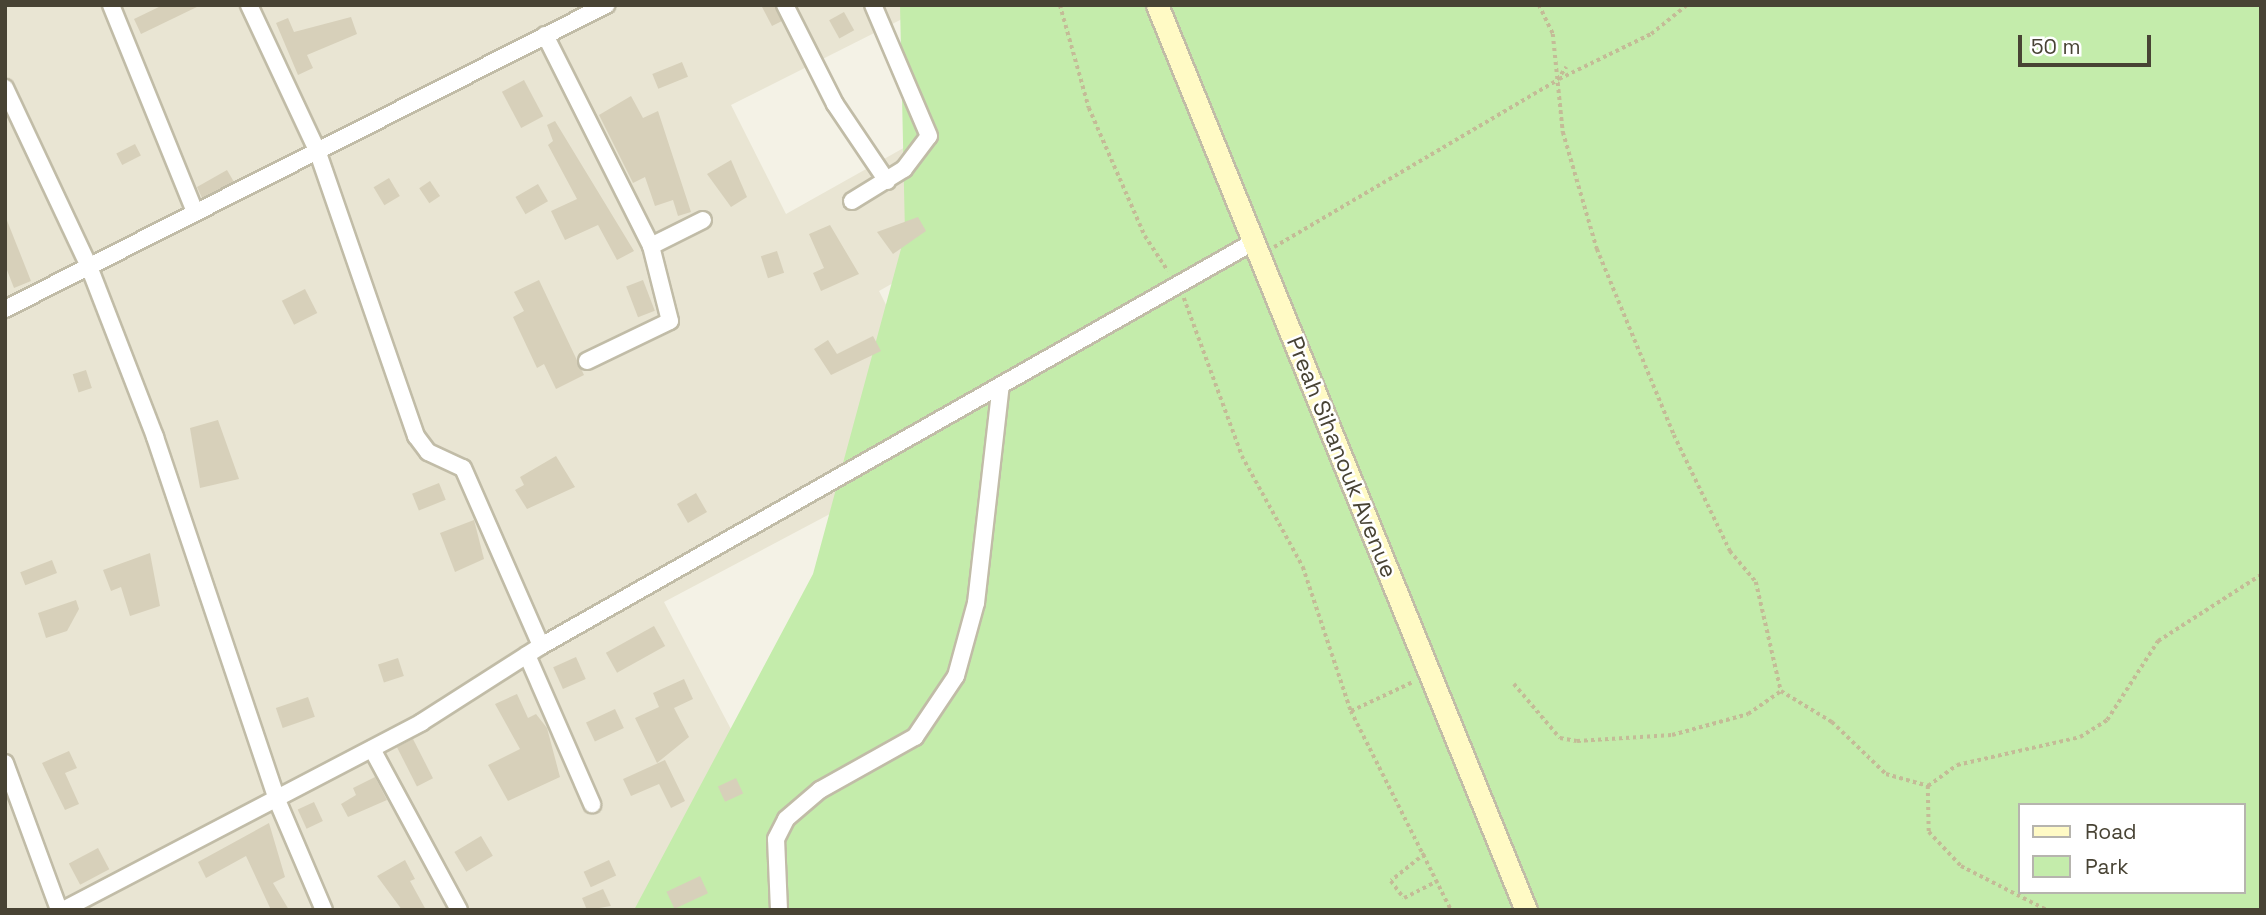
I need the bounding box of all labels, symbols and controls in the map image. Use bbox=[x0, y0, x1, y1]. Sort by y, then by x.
scale bar bbox=[2021, 21, 2154, 65]
text: 50 m bbox=[2031, 33, 2081, 60]
street label: Preah Sihanouk Avenue bbox=[1281, 332, 1403, 582]
legend bbox=[2018, 803, 2245, 894]
text: Road bbox=[2085, 818, 2137, 845]
text: Park bbox=[2085, 853, 2129, 880]

